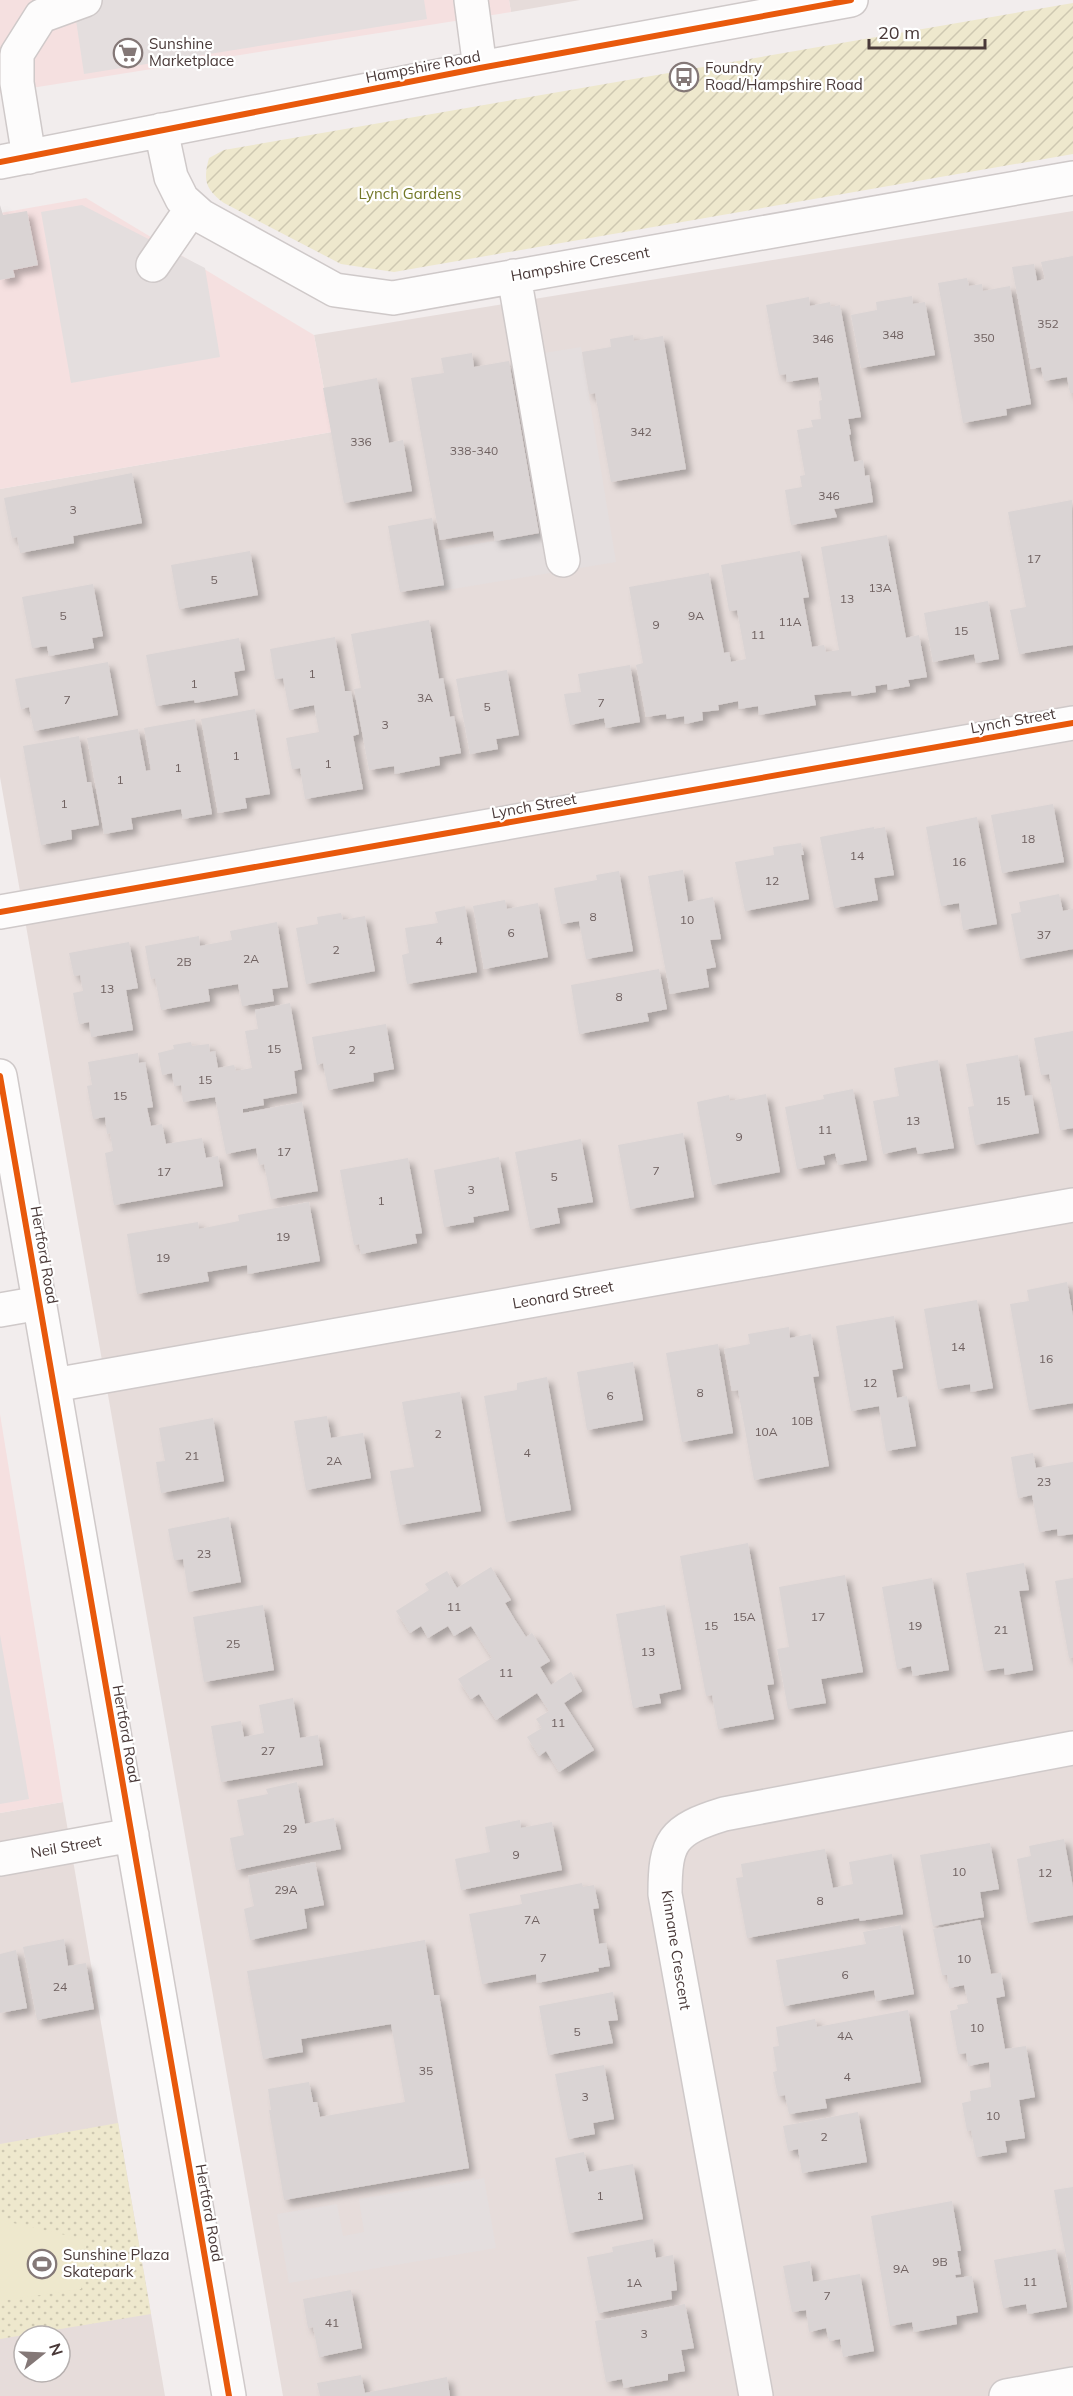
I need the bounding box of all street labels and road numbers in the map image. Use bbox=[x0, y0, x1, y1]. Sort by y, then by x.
street label: Hampshire Road bbox=[364, 46, 482, 87]
street label: Hampshire Crescent bbox=[509, 242, 651, 285]
street label: Lynch Street bbox=[969, 704, 1057, 737]
street label: Lynch Street bbox=[490, 789, 578, 822]
street label: Hertford Road bbox=[27, 1204, 62, 1305]
street label: Leonard Street bbox=[511, 1276, 615, 1313]
street label: Hertford Road bbox=[109, 1683, 144, 1784]
street label: Neil Street bbox=[29, 1831, 103, 1862]
street label: Kinnane Crescent bbox=[658, 1889, 695, 2011]
street label: Hertford Road bbox=[192, 2162, 227, 2263]

